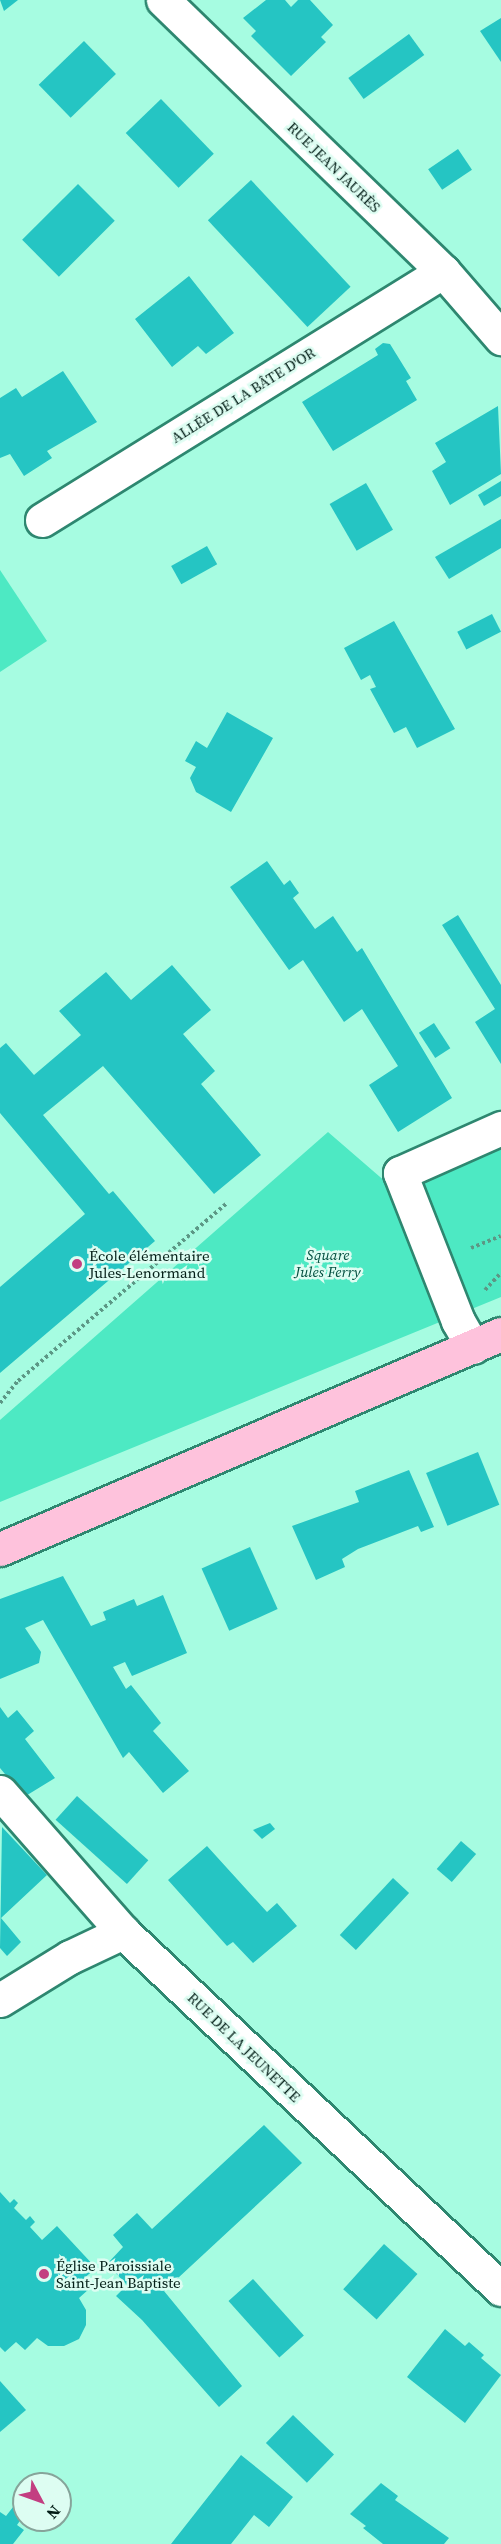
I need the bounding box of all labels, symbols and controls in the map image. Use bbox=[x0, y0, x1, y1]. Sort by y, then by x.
street label: RUE JEAN JAURÈS bbox=[284, 118, 384, 216]
street label: ALLÉE DE LA BÂTE D'OR bbox=[168, 343, 318, 447]
park label: Square Jules Ferry bbox=[295, 1245, 361, 1280]
place label: École élémentaire Jules-Lenormand bbox=[89, 1246, 210, 1281]
marker: École élémentaire Jules-Lenormand bbox=[70, 1257, 84, 1271]
street label: RUE DE LA JEUNETTE bbox=[184, 1988, 304, 2106]
place label: Église Paroissiale Saint-Jean Baptiste bbox=[56, 2256, 181, 2291]
marker: Église Paroissiale Saint-Jean Baptiste bbox=[37, 2267, 51, 2281]
north arrow bbox=[12, 2472, 72, 2532]
text: N bbox=[42, 2501, 66, 2524]

